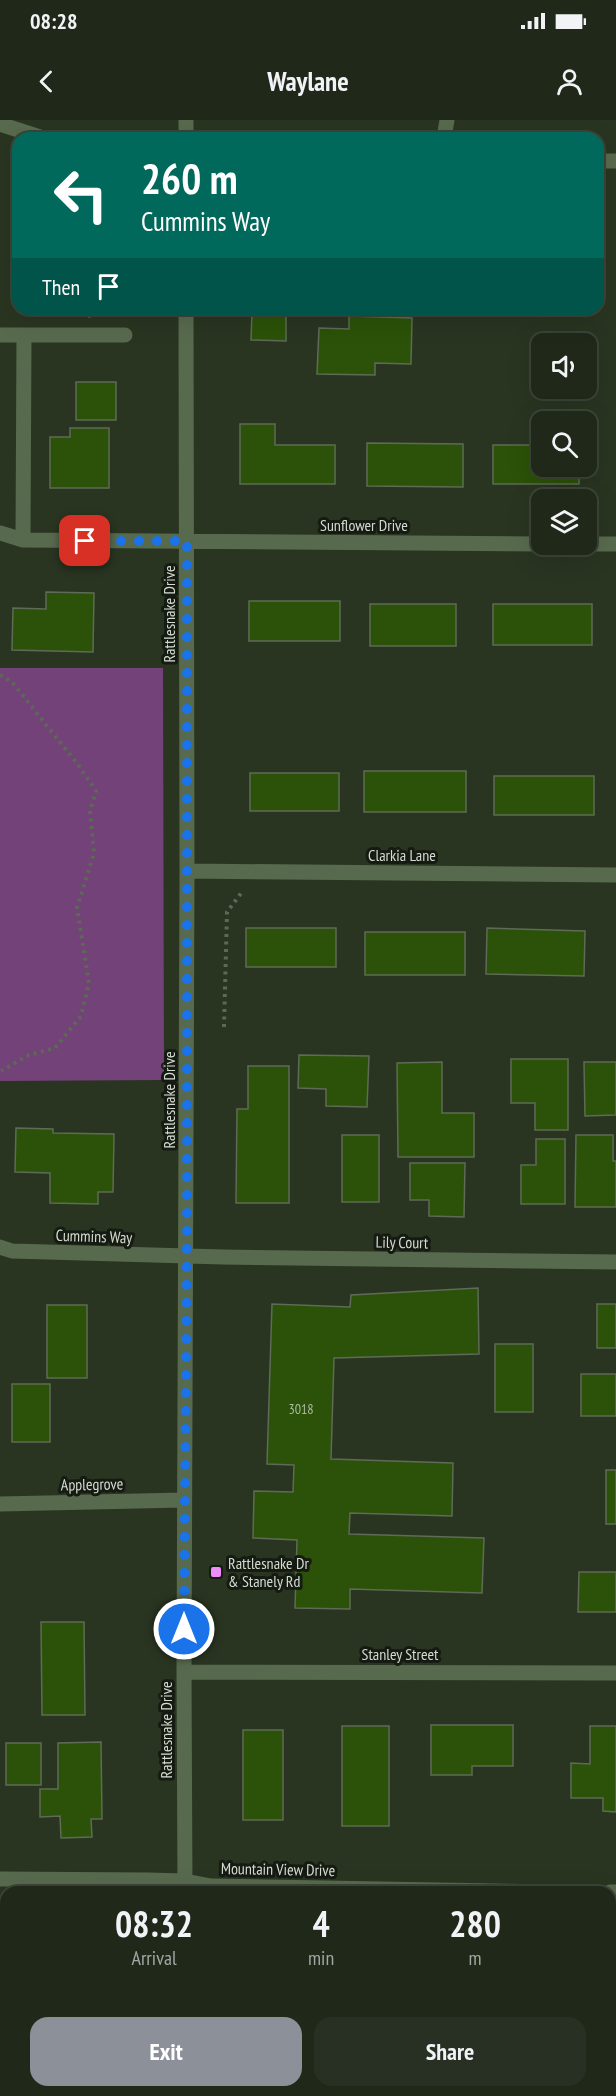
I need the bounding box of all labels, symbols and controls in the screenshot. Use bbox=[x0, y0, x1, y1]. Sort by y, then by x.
text: 08:28 bbox=[30, 7, 78, 35]
text: Waylane bbox=[267, 64, 349, 98]
icon: back bbox=[30, 65, 63, 98]
icon: person bbox=[553, 65, 586, 98]
text: 260 m bbox=[141, 151, 238, 206]
icon: left bbox=[42, 156, 120, 234]
text: Cummins Way bbox=[141, 204, 270, 238]
icon: arrive bbox=[92, 270, 125, 303]
text: Then bbox=[42, 273, 80, 301]
map controls bbox=[531, 333, 597, 555]
button: sound bbox=[531, 333, 597, 399]
button: search bbox=[531, 411, 597, 477]
button: layers bbox=[531, 489, 597, 555]
pin bbox=[59, 515, 110, 566]
street label: Sunflower Drive bbox=[320, 515, 408, 535]
icon: arrive bbox=[68, 524, 101, 557]
street label: Rattlesnake Drive bbox=[159, 565, 179, 663]
street label: Clarkia Lane bbox=[368, 845, 436, 865]
street label: Rattlesnake Drive bbox=[159, 1051, 179, 1149]
street label: Cummins Way bbox=[55, 1225, 133, 1247]
street label: Lily Court bbox=[375, 1232, 429, 1252]
house number: 3018 bbox=[288, 1400, 314, 1418]
street label: Applegrove bbox=[61, 1473, 123, 1495]
place label: Rattlesnake Dr & Stanely Rd bbox=[228, 1553, 309, 1591]
marker: Rattlesnake Dr & Stanely Rd bbox=[209, 1565, 223, 1579]
position arrow bbox=[152, 1597, 216, 1661]
street label: Stanley Street bbox=[362, 1644, 439, 1664]
street label: Rattlesnake Drive bbox=[156, 1681, 176, 1779]
street label: Mountain View Drive bbox=[221, 1858, 335, 1880]
text: 08:32 bbox=[115, 1900, 193, 1947]
text: 4 bbox=[312, 1900, 330, 1947]
text: 280 bbox=[449, 1900, 501, 1947]
text: Arrival bbox=[131, 1945, 177, 1971]
text: min bbox=[308, 1945, 334, 1971]
text: m bbox=[469, 1945, 482, 1971]
button: Exit bbox=[30, 2017, 302, 2086]
button: Share bbox=[314, 2017, 586, 2086]

